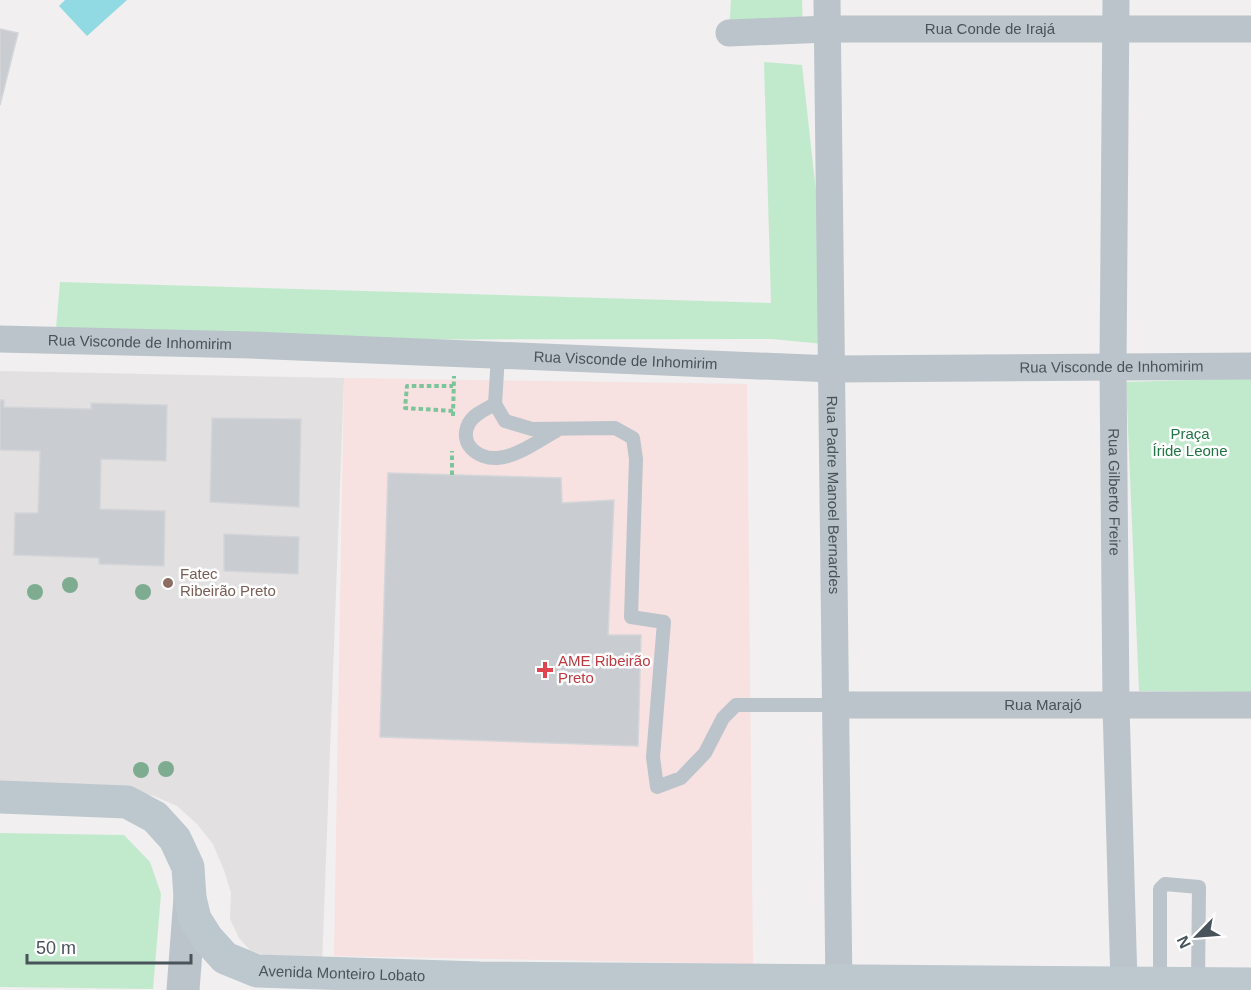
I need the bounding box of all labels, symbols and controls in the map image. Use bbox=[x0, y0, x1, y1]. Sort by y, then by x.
street label: Rua Conde de Irajá bbox=[925, 20, 1056, 37]
street label: Rua Visconde de Inhomirim bbox=[48, 331, 232, 353]
street label: Rua Visconde de Inhomirim bbox=[533, 348, 718, 372]
street label: Rua Visconde de Inhomirim bbox=[1019, 357, 1204, 376]
street label: Rua Padre Manoel Bernardes bbox=[824, 396, 843, 594]
park label: Praça Íride Leone bbox=[1152, 425, 1228, 459]
street label: Rua Gilberto Freire bbox=[1106, 428, 1124, 556]
place label: Fatec Ribeirão Preto bbox=[180, 565, 276, 599]
marker: Fatec Ribeirão Preto bbox=[161, 576, 175, 590]
place label: AME Ribeirão Preto bbox=[558, 652, 651, 686]
marker: AME Ribeirão Preto bbox=[536, 661, 554, 679]
street label: Rua Marajó bbox=[1004, 696, 1082, 713]
north arrow bbox=[1167, 906, 1227, 966]
scale bar bbox=[27, 927, 190, 965]
text: N bbox=[1174, 933, 1194, 951]
text: 50 m bbox=[36, 938, 76, 958]
street label: Avenida Monteiro Lobato bbox=[258, 962, 425, 984]

